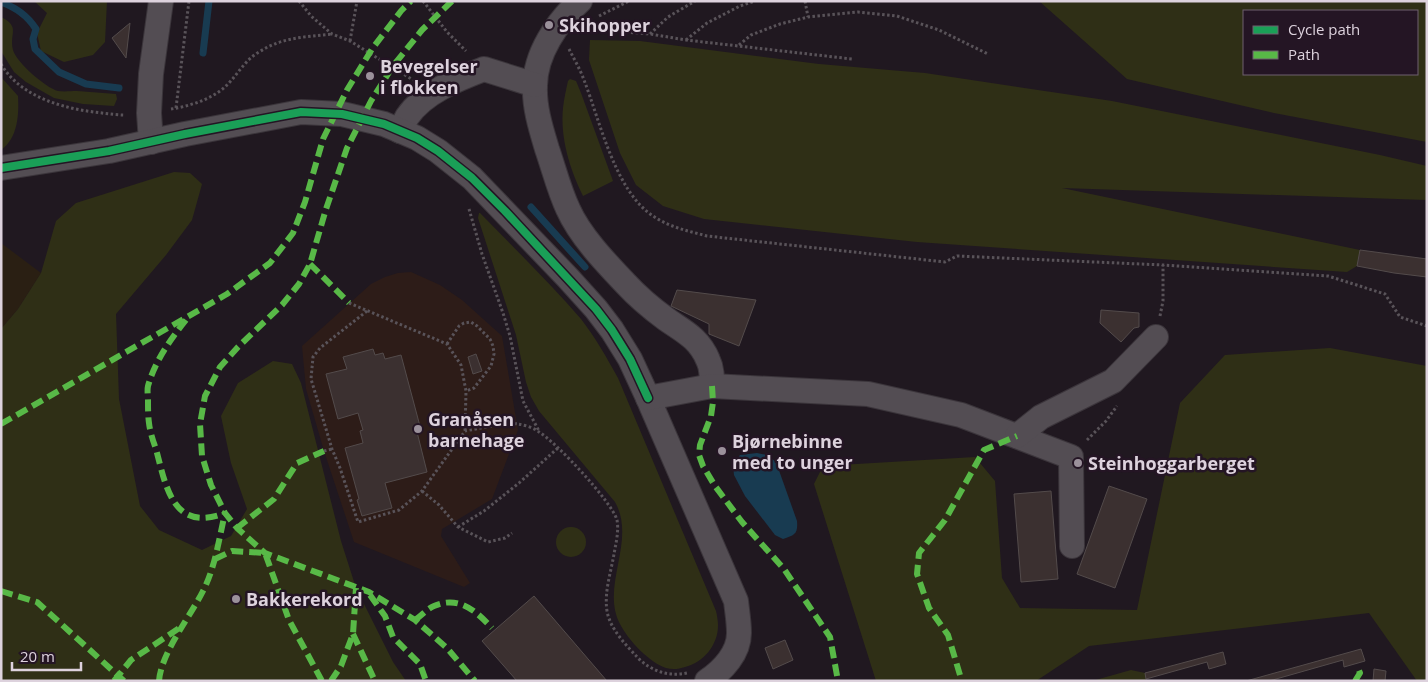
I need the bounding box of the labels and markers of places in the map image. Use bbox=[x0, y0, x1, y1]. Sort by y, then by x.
place label: Skihopper bbox=[559, 13, 650, 37]
marker: Skihopper bbox=[543, 19, 555, 31]
place label: Bevegelser i flokken bbox=[380, 54, 478, 99]
marker: Bevegelser i flokken bbox=[364, 70, 376, 82]
place label: Granåsen barnehage bbox=[428, 407, 524, 452]
marker: Granåsen barnehage bbox=[412, 423, 424, 435]
place label: Bjørnebinne med to unger bbox=[732, 429, 853, 474]
marker: Bjørnebinne med to unger bbox=[716, 445, 728, 457]
place label: Steinhoggarberget bbox=[1088, 451, 1255, 475]
marker: Steinhoggarberget bbox=[1072, 457, 1084, 469]
place label: Bakkerekord bbox=[246, 587, 363, 611]
marker: Bakkerekord bbox=[230, 593, 242, 605]

